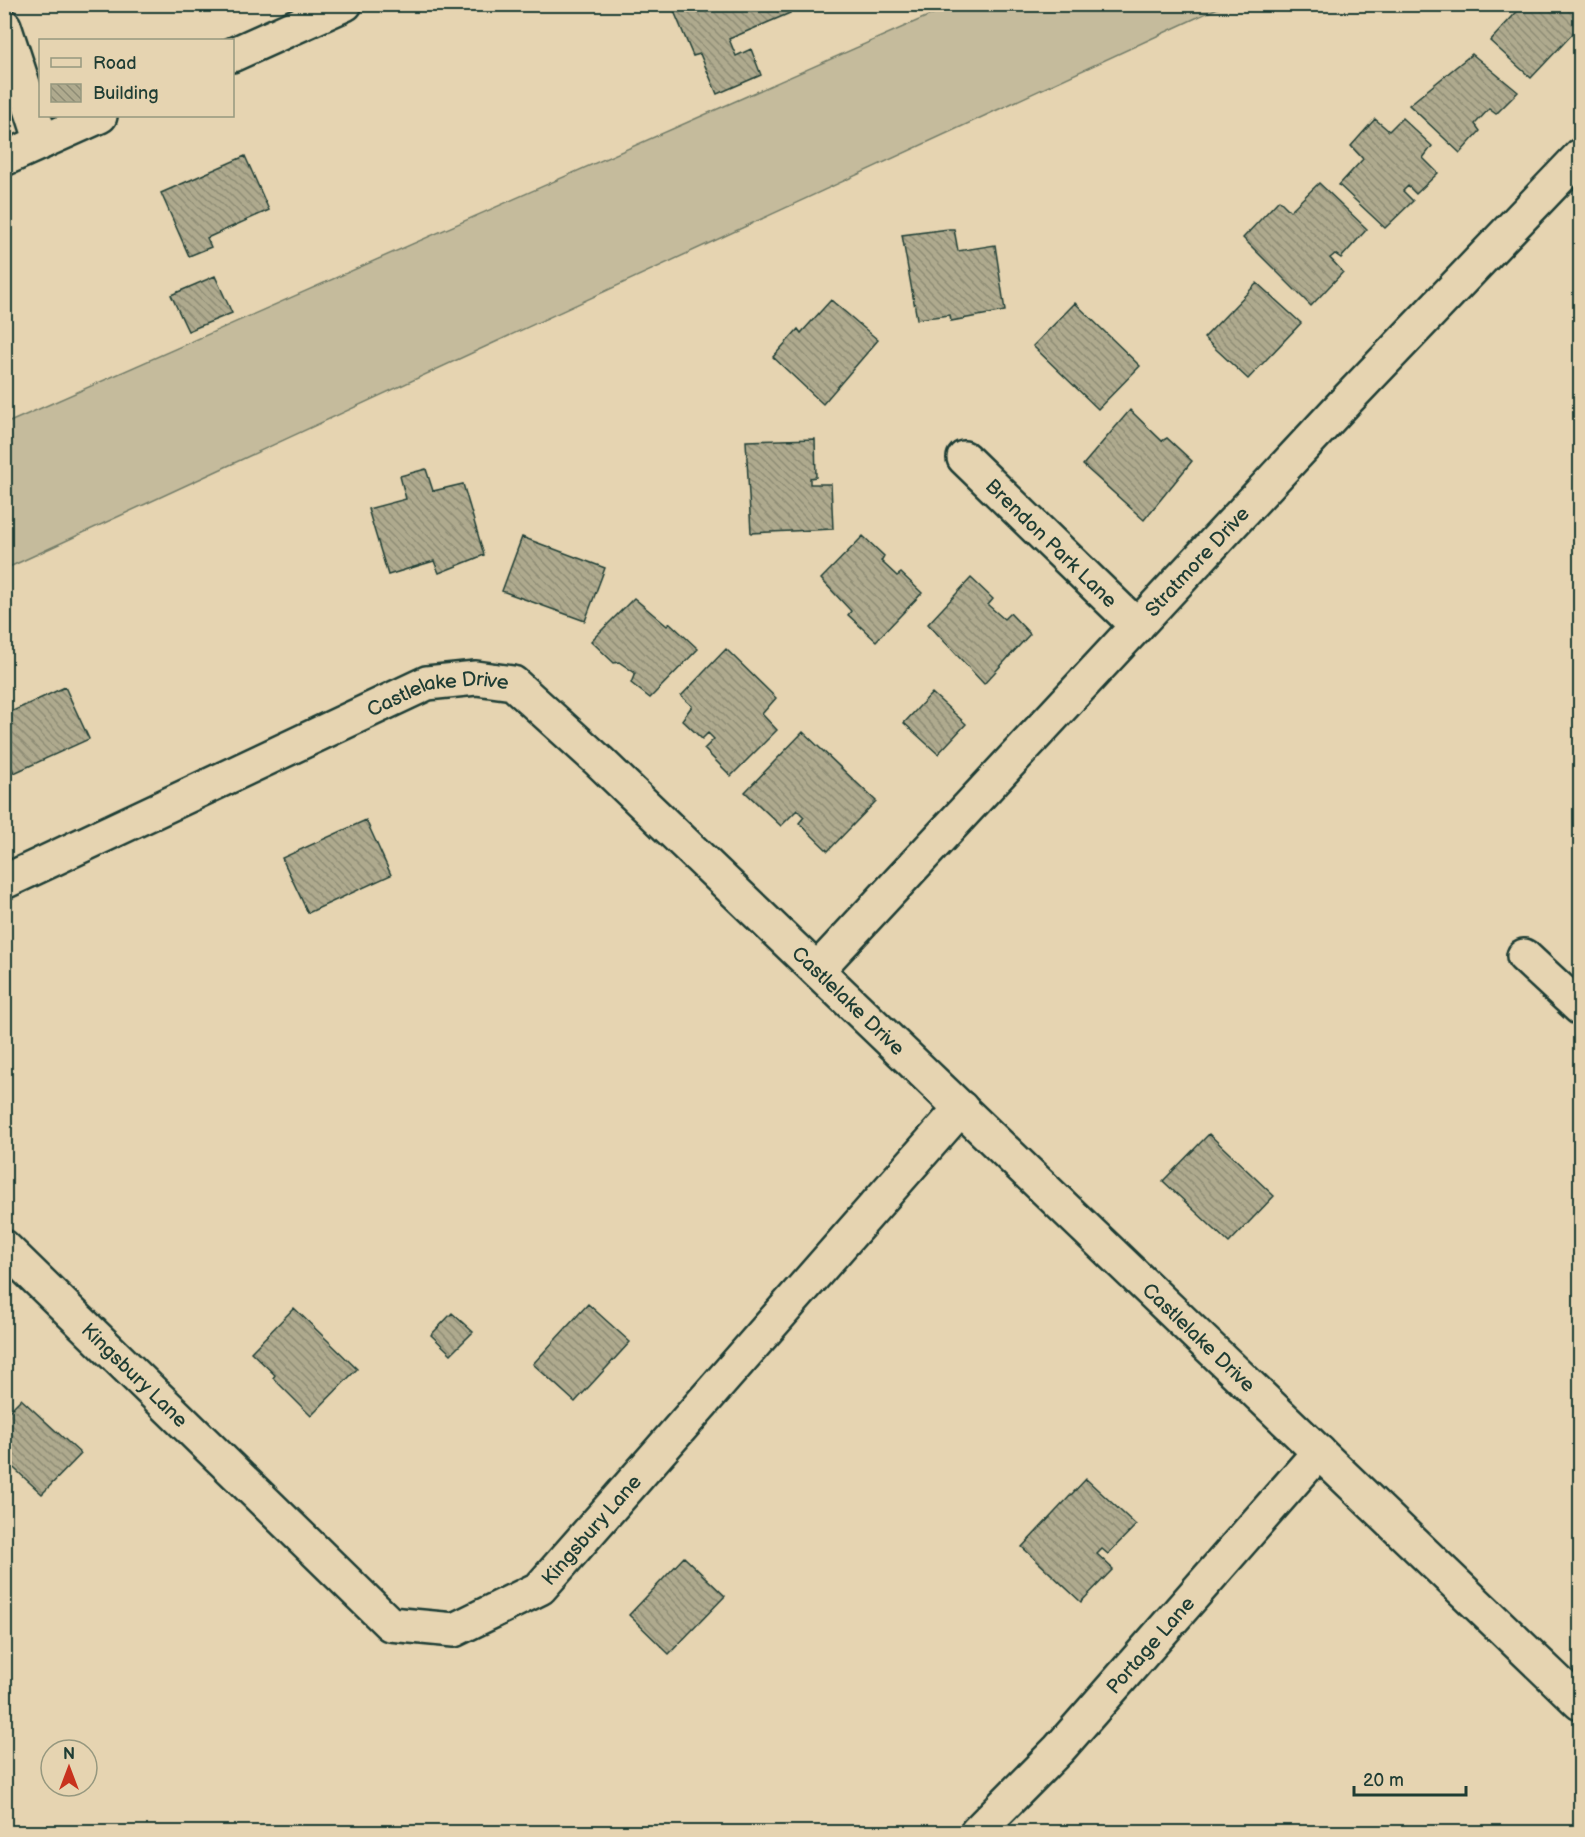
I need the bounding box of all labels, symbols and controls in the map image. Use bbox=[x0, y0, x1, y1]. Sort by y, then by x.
legend bbox=[39, 39, 234, 117]
text: Road bbox=[93, 53, 137, 74]
text: Building bbox=[93, 83, 159, 104]
street label: Brendon Park Lane bbox=[980, 474, 1122, 613]
street label: Stratmore Drive bbox=[1141, 502, 1255, 622]
street label: Castlelake Drive bbox=[363, 667, 510, 722]
street label: Castlelake Drive bbox=[786, 942, 909, 1061]
street label: Castlelake Drive bbox=[1137, 1278, 1260, 1398]
street label: Kingsbury Lane bbox=[76, 1318, 193, 1433]
street label: Kingsbury Lane bbox=[537, 1470, 647, 1591]
street label: Portage Lane bbox=[1102, 1592, 1200, 1699]
north arrow bbox=[39, 1738, 99, 1798]
text: N bbox=[63, 1745, 75, 1764]
scale bar bbox=[1354, 1759, 1466, 1797]
text: 20 m bbox=[1363, 1770, 1404, 1791]

